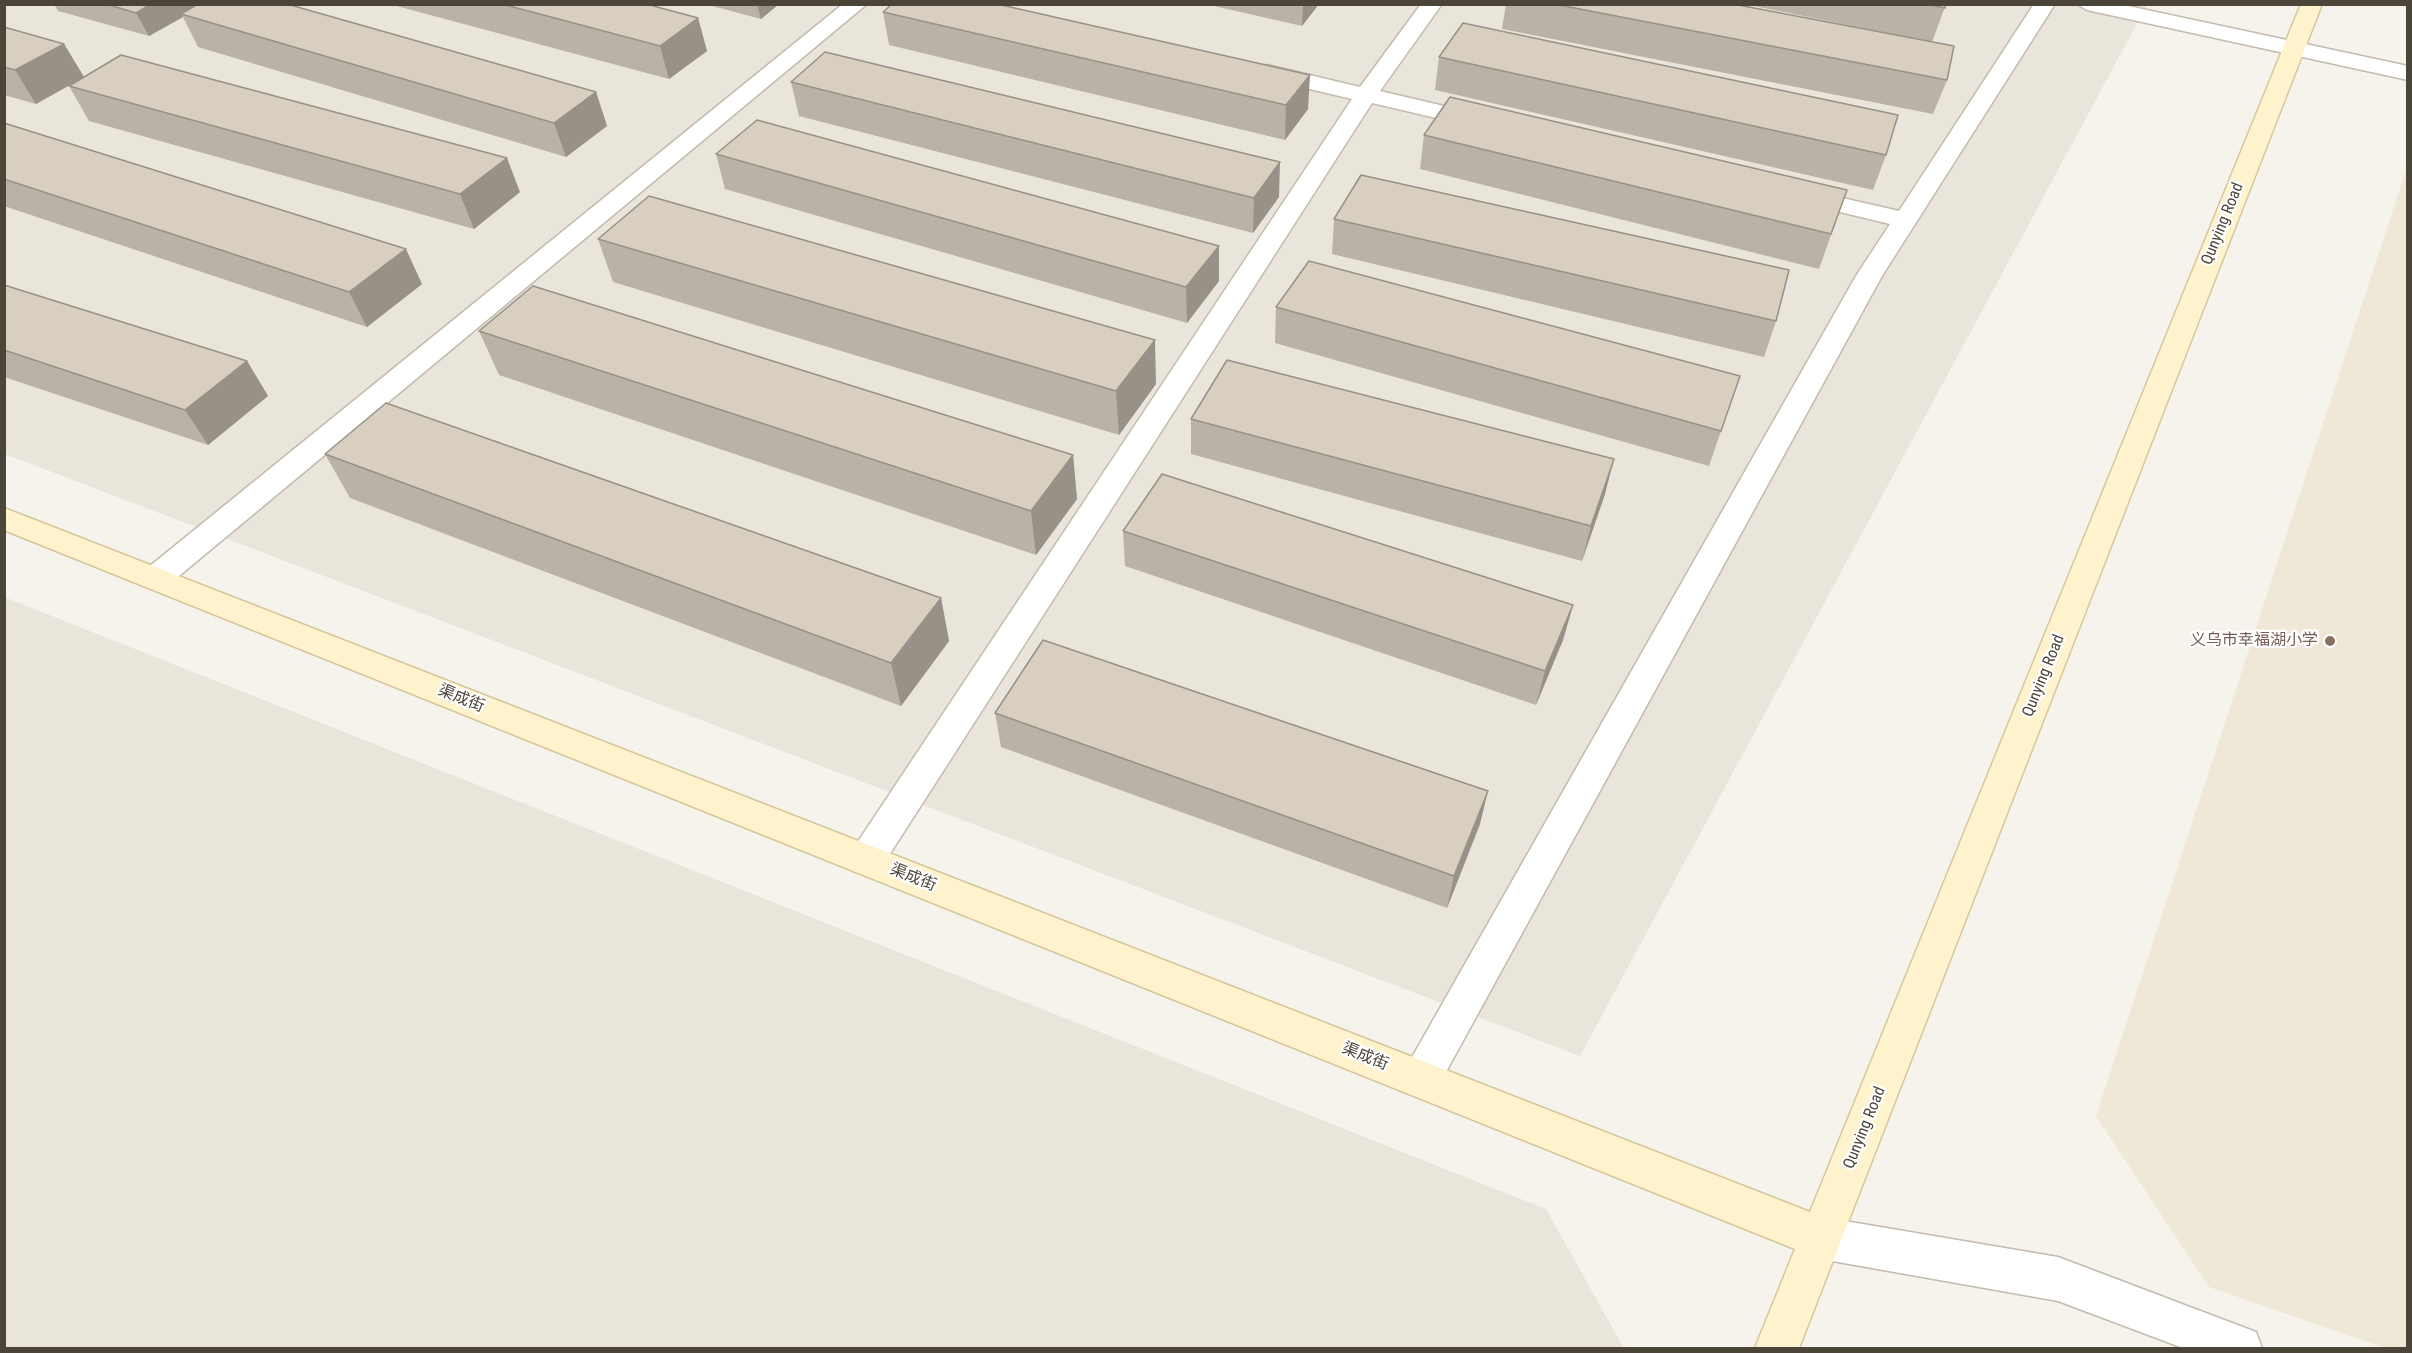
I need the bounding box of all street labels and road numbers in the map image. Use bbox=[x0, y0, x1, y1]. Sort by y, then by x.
street label: Qunying Road bbox=[2198, 180, 2248, 268]
street label: Qunying Road bbox=[2019, 632, 2069, 720]
street label: 渠成街 bbox=[435, 681, 487, 717]
street label: 渠成街 bbox=[887, 860, 939, 896]
street label: 渠成街 bbox=[1339, 1039, 1391, 1075]
street label: Qunying Road bbox=[1840, 1084, 1890, 1172]

